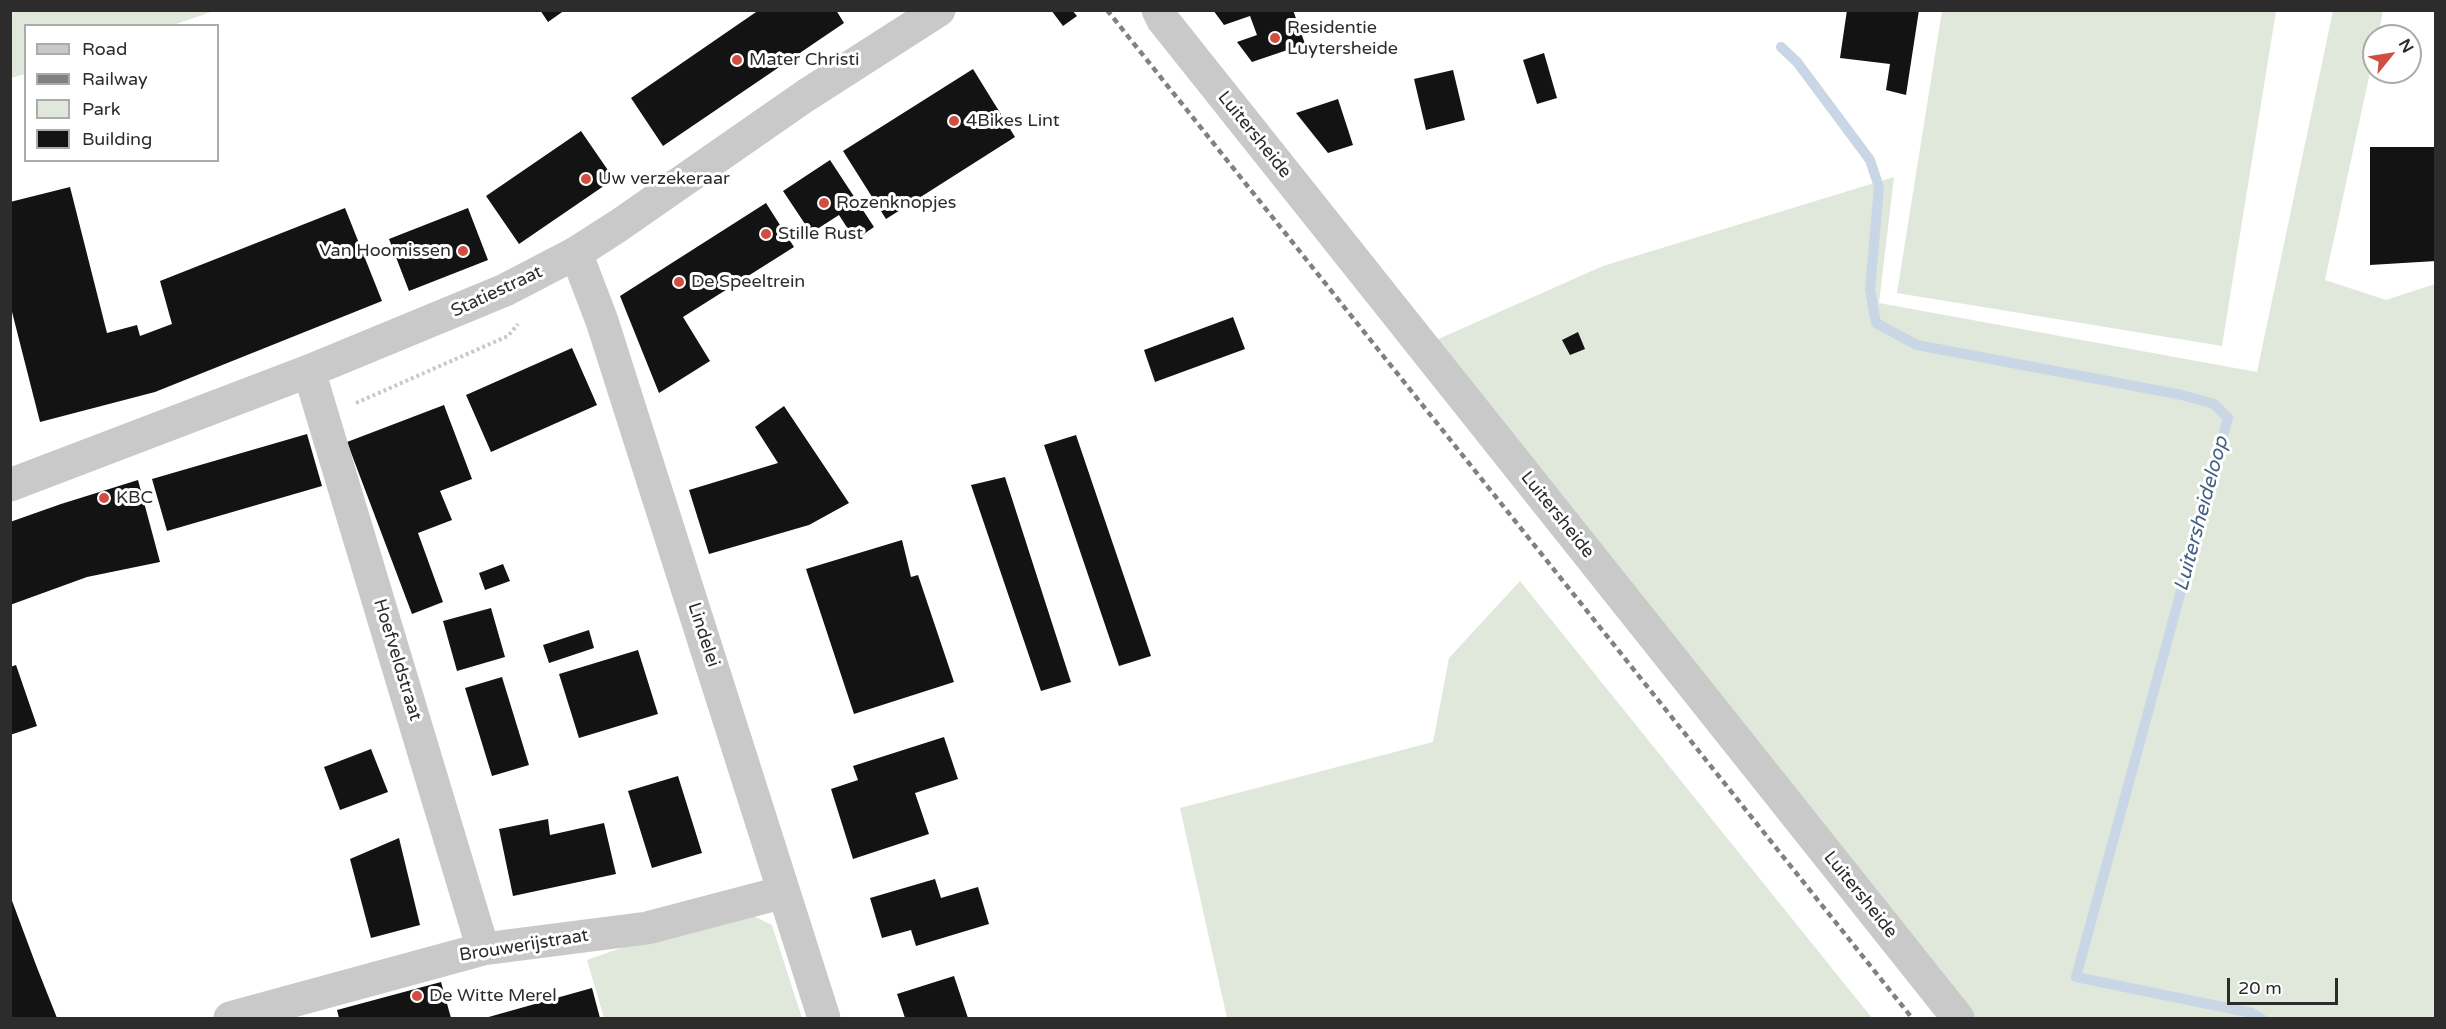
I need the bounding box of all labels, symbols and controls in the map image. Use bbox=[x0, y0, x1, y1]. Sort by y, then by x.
place label: Residentie Luytersheide bbox=[1287, 17, 1398, 60]
legend bbox=[24, 24, 219, 162]
north arrow bbox=[2362, 24, 2422, 84]
marker: Residentie Luytersheide bbox=[1268, 31, 1282, 45]
text: N bbox=[2394, 35, 2418, 57]
text: Road bbox=[82, 38, 127, 60]
place label: Mater Christi bbox=[749, 49, 860, 71]
marker: Mater Christi bbox=[730, 53, 744, 67]
text: Railway bbox=[82, 68, 148, 90]
street label: Luitersheide bbox=[1212, 87, 1296, 183]
text: Park bbox=[82, 98, 120, 120]
place label: 4Bikes Lint bbox=[966, 110, 1060, 132]
marker: 4Bikes Lint bbox=[947, 114, 961, 128]
text: Building bbox=[82, 128, 152, 150]
place label: Uw verzekeraar bbox=[598, 168, 730, 190]
marker: Uw verzekeraar bbox=[579, 172, 593, 186]
place label: Rozenknopjes bbox=[836, 192, 956, 214]
marker: Rozenknopjes bbox=[817, 196, 831, 210]
place label: Stille Rust bbox=[778, 223, 863, 245]
marker: Stille Rust bbox=[759, 227, 773, 241]
place label: Van Hoomissen bbox=[319, 240, 451, 262]
marker: Van Hoomissen bbox=[456, 244, 470, 258]
street label: Statiestraat bbox=[448, 261, 546, 323]
place label: De Speeltrein bbox=[691, 271, 805, 293]
marker: De Speeltrein bbox=[672, 275, 686, 289]
water label: Luitersheideloop bbox=[2170, 434, 2234, 594]
street label: Luitersheide bbox=[1515, 467, 1599, 563]
place label: KBC bbox=[116, 487, 153, 509]
marker: KBC bbox=[97, 491, 111, 505]
street label: Hoefveldstraat bbox=[368, 597, 426, 723]
street label: Lindelei bbox=[682, 600, 724, 670]
street label: Luitersheide bbox=[1818, 847, 1902, 943]
street label: Brouwerijstraat bbox=[458, 925, 590, 967]
scale bar bbox=[2230, 966, 2341, 1004]
text: 20 m bbox=[2238, 977, 2282, 999]
place label: De Witte Merel bbox=[429, 985, 557, 1007]
marker: De Witte Merel bbox=[410, 989, 424, 1003]

